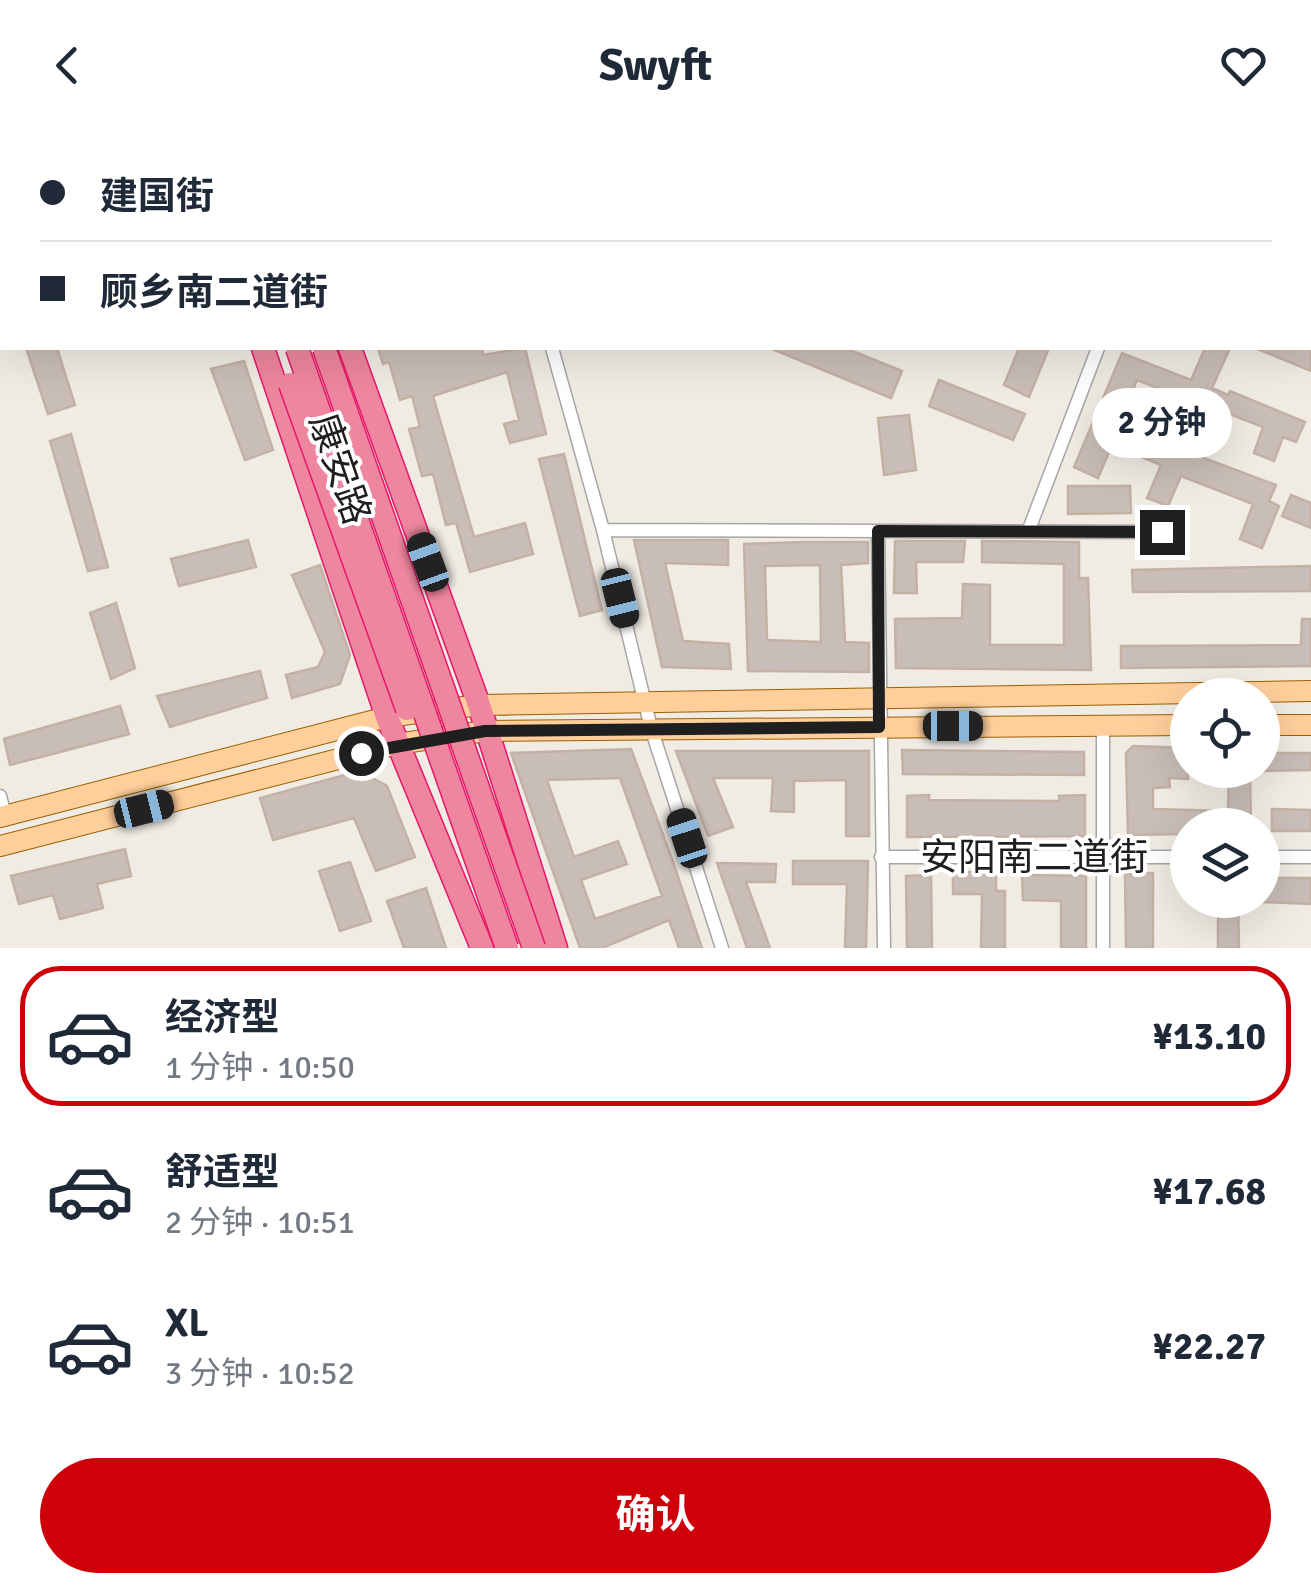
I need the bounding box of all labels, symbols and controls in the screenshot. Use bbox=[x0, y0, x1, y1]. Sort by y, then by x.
icon: back bbox=[40, 38, 95, 93]
text: Swyft bbox=[599, 38, 712, 93]
icon: heart bbox=[1216, 38, 1271, 93]
text: 建国街 bbox=[100, 173, 214, 220]
text: 顾乡南二道街 bbox=[100, 269, 328, 316]
callout: 2 分钟 bbox=[1092, 387, 1232, 457]
text: 2 分钟 bbox=[1118, 403, 1206, 442]
street label: 康安路 bbox=[299, 407, 381, 531]
route end bbox=[1140, 510, 1185, 555]
car bbox=[404, 529, 452, 595]
car bbox=[598, 565, 642, 631]
map controls bbox=[1170, 678, 1280, 918]
button: locate bbox=[1170, 678, 1280, 788]
car bbox=[923, 711, 983, 741]
route start bbox=[339, 731, 384, 776]
car bbox=[111, 787, 177, 831]
car bbox=[663, 805, 711, 871]
button: layers bbox=[1170, 808, 1280, 918]
street label: 安阳南二道街 bbox=[920, 834, 1148, 881]
icon: car bbox=[45, 991, 135, 1081]
text: 经济型 bbox=[165, 994, 279, 1041]
text: ¥13.10 bbox=[1153, 1013, 1266, 1060]
text: 1 分钟 · 10:50 bbox=[165, 1048, 355, 1087]
icon: car bbox=[45, 1146, 135, 1236]
text: 舒适型 bbox=[165, 1149, 279, 1196]
text: ¥17.68 bbox=[1153, 1168, 1266, 1215]
text: 2 分钟 · 10:51 bbox=[165, 1203, 355, 1242]
text: XL bbox=[165, 1300, 208, 1347]
icon: car bbox=[45, 1301, 135, 1391]
text: ¥22.27 bbox=[1153, 1323, 1266, 1370]
text: 3 分钟 · 10:52 bbox=[165, 1354, 355, 1393]
button: 确认 bbox=[40, 1458, 1271, 1573]

